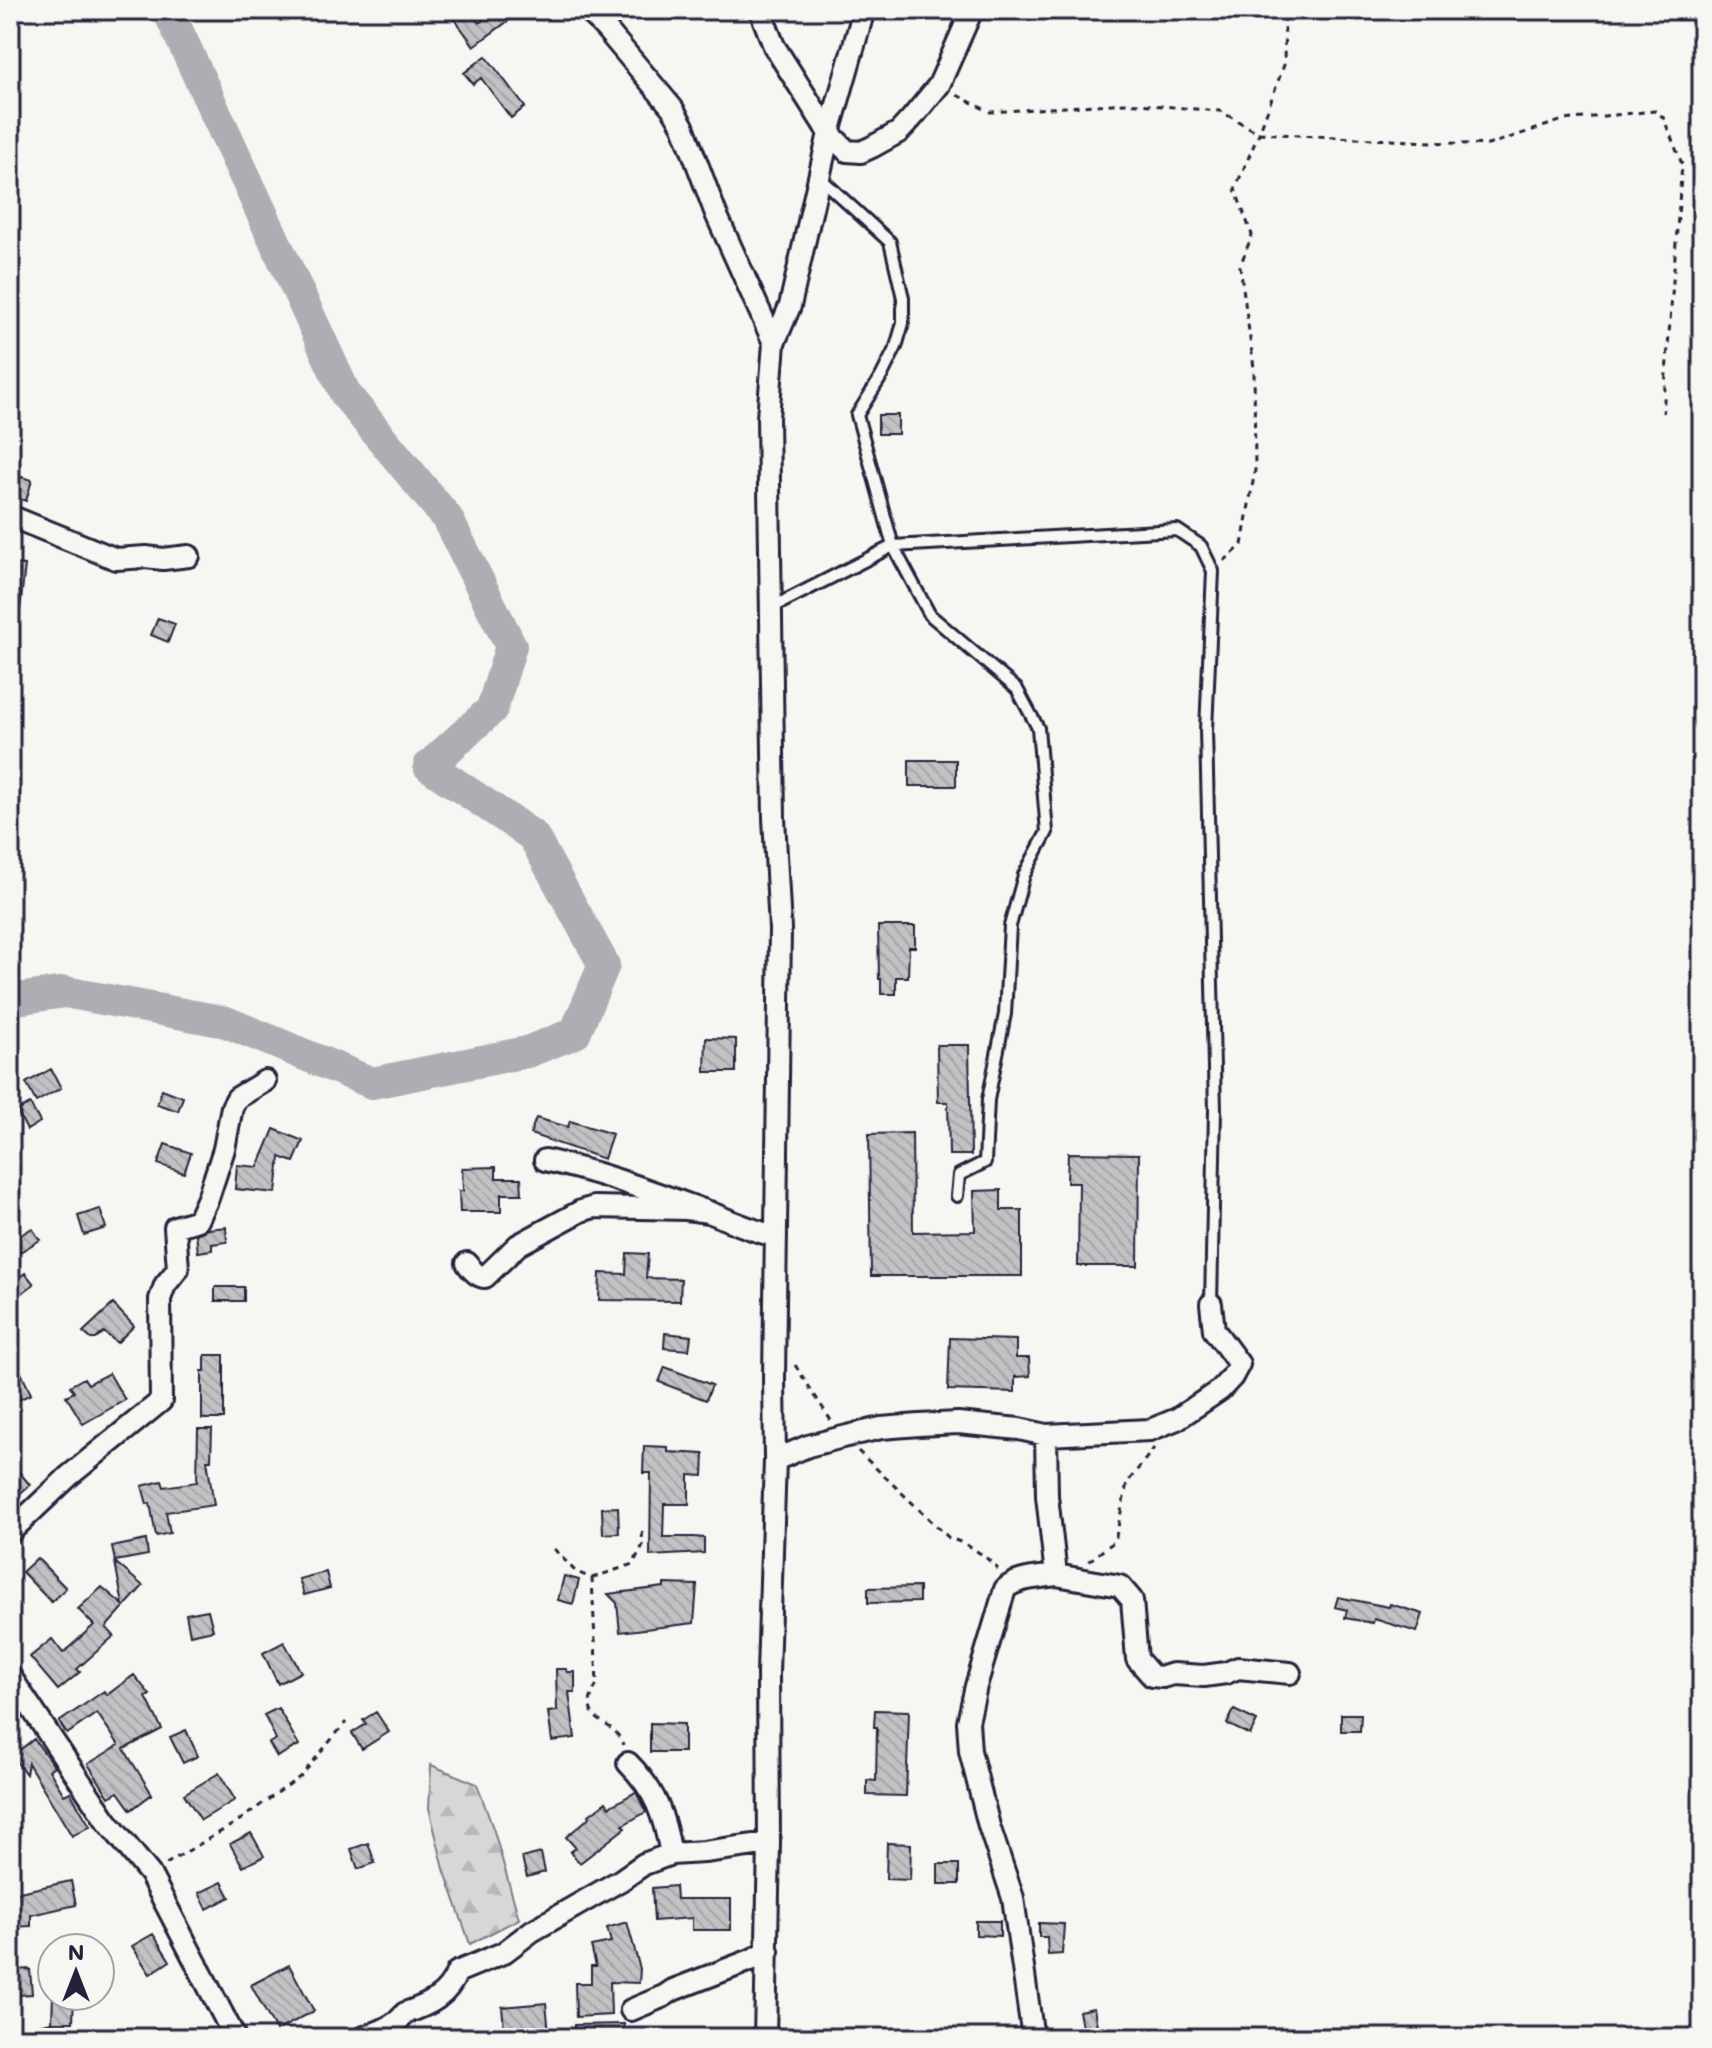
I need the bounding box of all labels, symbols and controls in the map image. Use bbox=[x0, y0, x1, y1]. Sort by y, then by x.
north arrow bbox=[36, 1932, 116, 2012]
text: N bbox=[68, 1937, 84, 1966]

